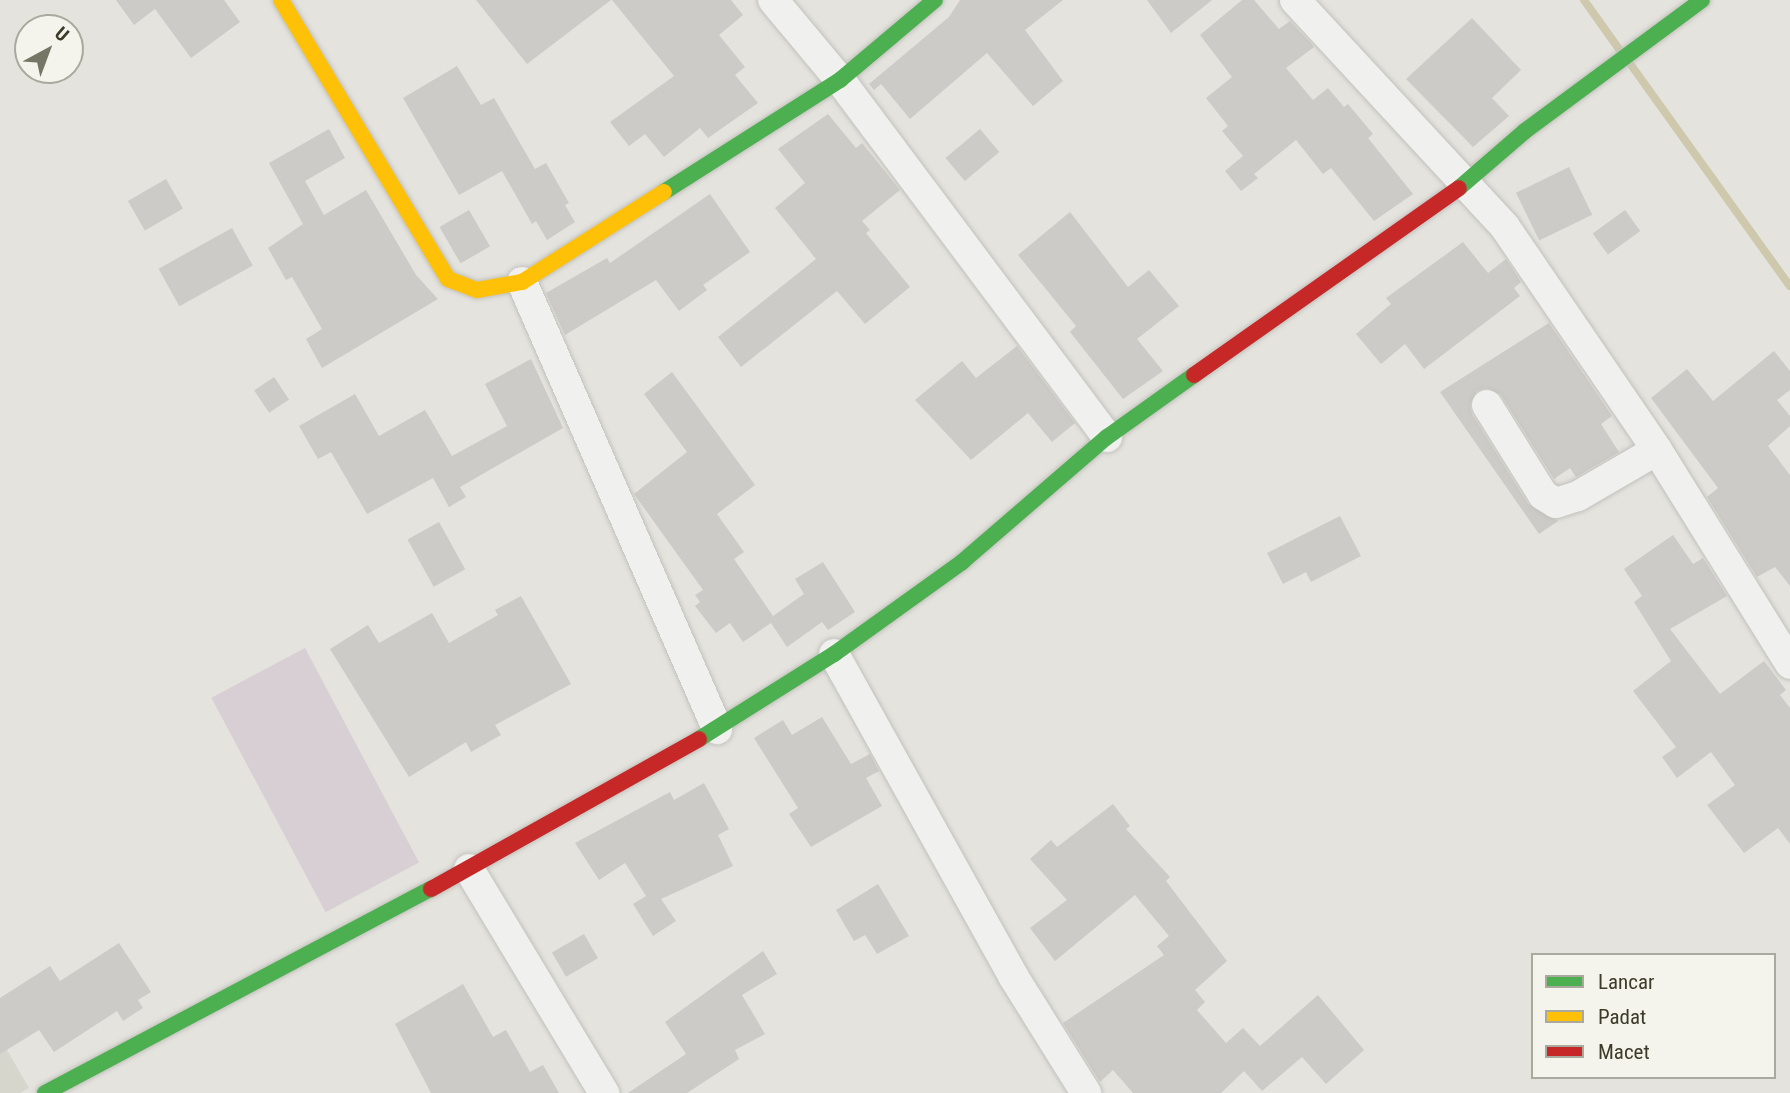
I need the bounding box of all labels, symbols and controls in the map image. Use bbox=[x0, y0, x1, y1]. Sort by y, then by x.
north arrow bbox=[14, 14, 84, 84]
text: U bbox=[50, 22, 73, 47]
legend bbox=[1531, 953, 1776, 1079]
text: Lancar bbox=[1598, 970, 1654, 994]
text: Padat bbox=[1598, 1005, 1646, 1029]
text: Macet bbox=[1598, 1040, 1650, 1064]

